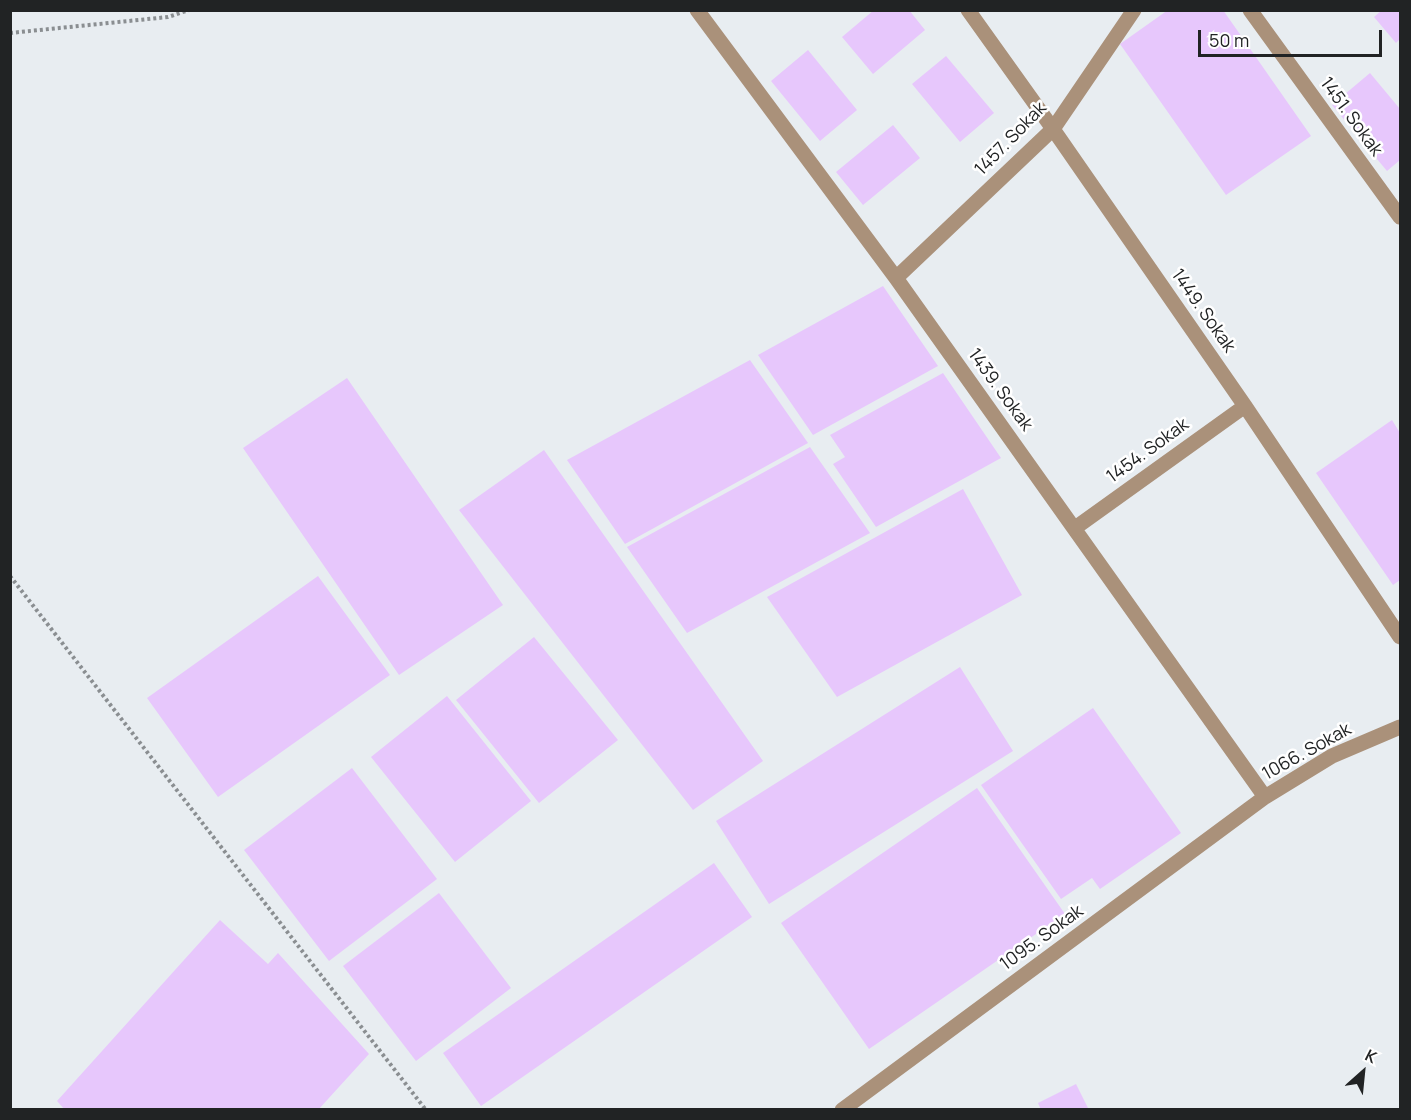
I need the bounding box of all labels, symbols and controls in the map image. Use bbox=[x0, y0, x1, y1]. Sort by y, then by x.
scale bar bbox=[1201, 18, 1386, 56]
text: 50 m bbox=[1209, 28, 1249, 52]
street label: 1451. Sokak bbox=[1315, 73, 1387, 161]
street label: 1457. Sokak bbox=[971, 98, 1051, 180]
street label: 1449. Sokak bbox=[1166, 265, 1240, 357]
street label: 1439. Sokak bbox=[963, 345, 1037, 435]
street label: 1454. Sokak bbox=[1103, 414, 1193, 488]
street label: 1066. Sokak bbox=[1259, 719, 1355, 785]
street label: 1095. Sokak bbox=[996, 901, 1088, 975]
north arrow bbox=[1333, 1042, 1393, 1102]
text: K bbox=[1362, 1044, 1381, 1068]

